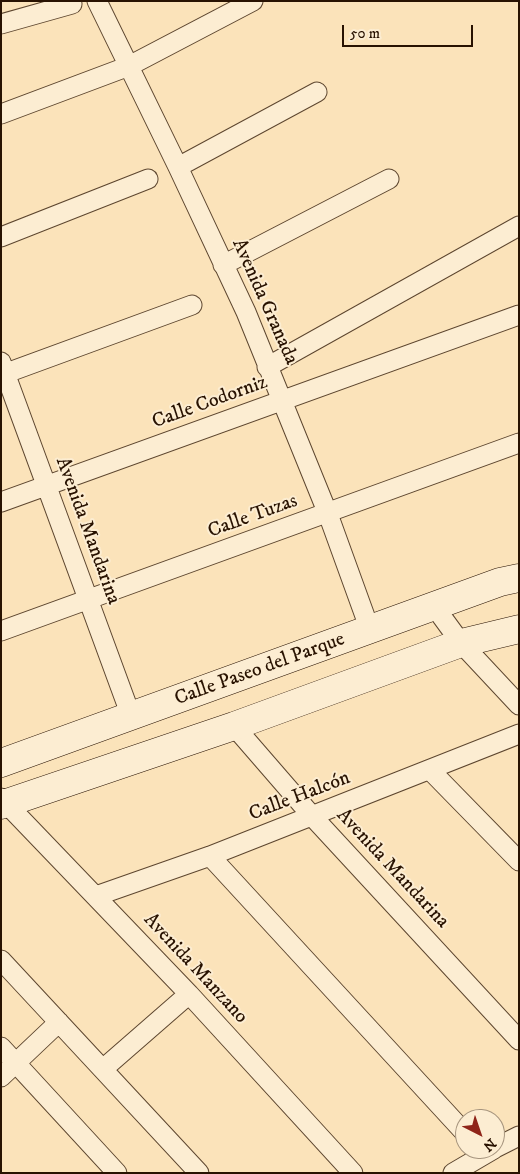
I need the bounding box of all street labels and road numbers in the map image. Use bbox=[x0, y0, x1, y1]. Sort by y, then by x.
street label: Avenida Granada bbox=[226, 235, 302, 369]
street label: Calle Codorniz bbox=[149, 371, 271, 435]
street label: Avenida Mandarina bbox=[49, 454, 125, 608]
street label: Calle Tuzas bbox=[205, 490, 301, 544]
street label: Calle Paseo del Parque bbox=[172, 628, 348, 712]
street label: Calle Halcón bbox=[246, 767, 354, 827]
street label: Avenida Mandarina bbox=[330, 804, 454, 934]
street label: Avenida Manzano bbox=[138, 909, 252, 1029]

